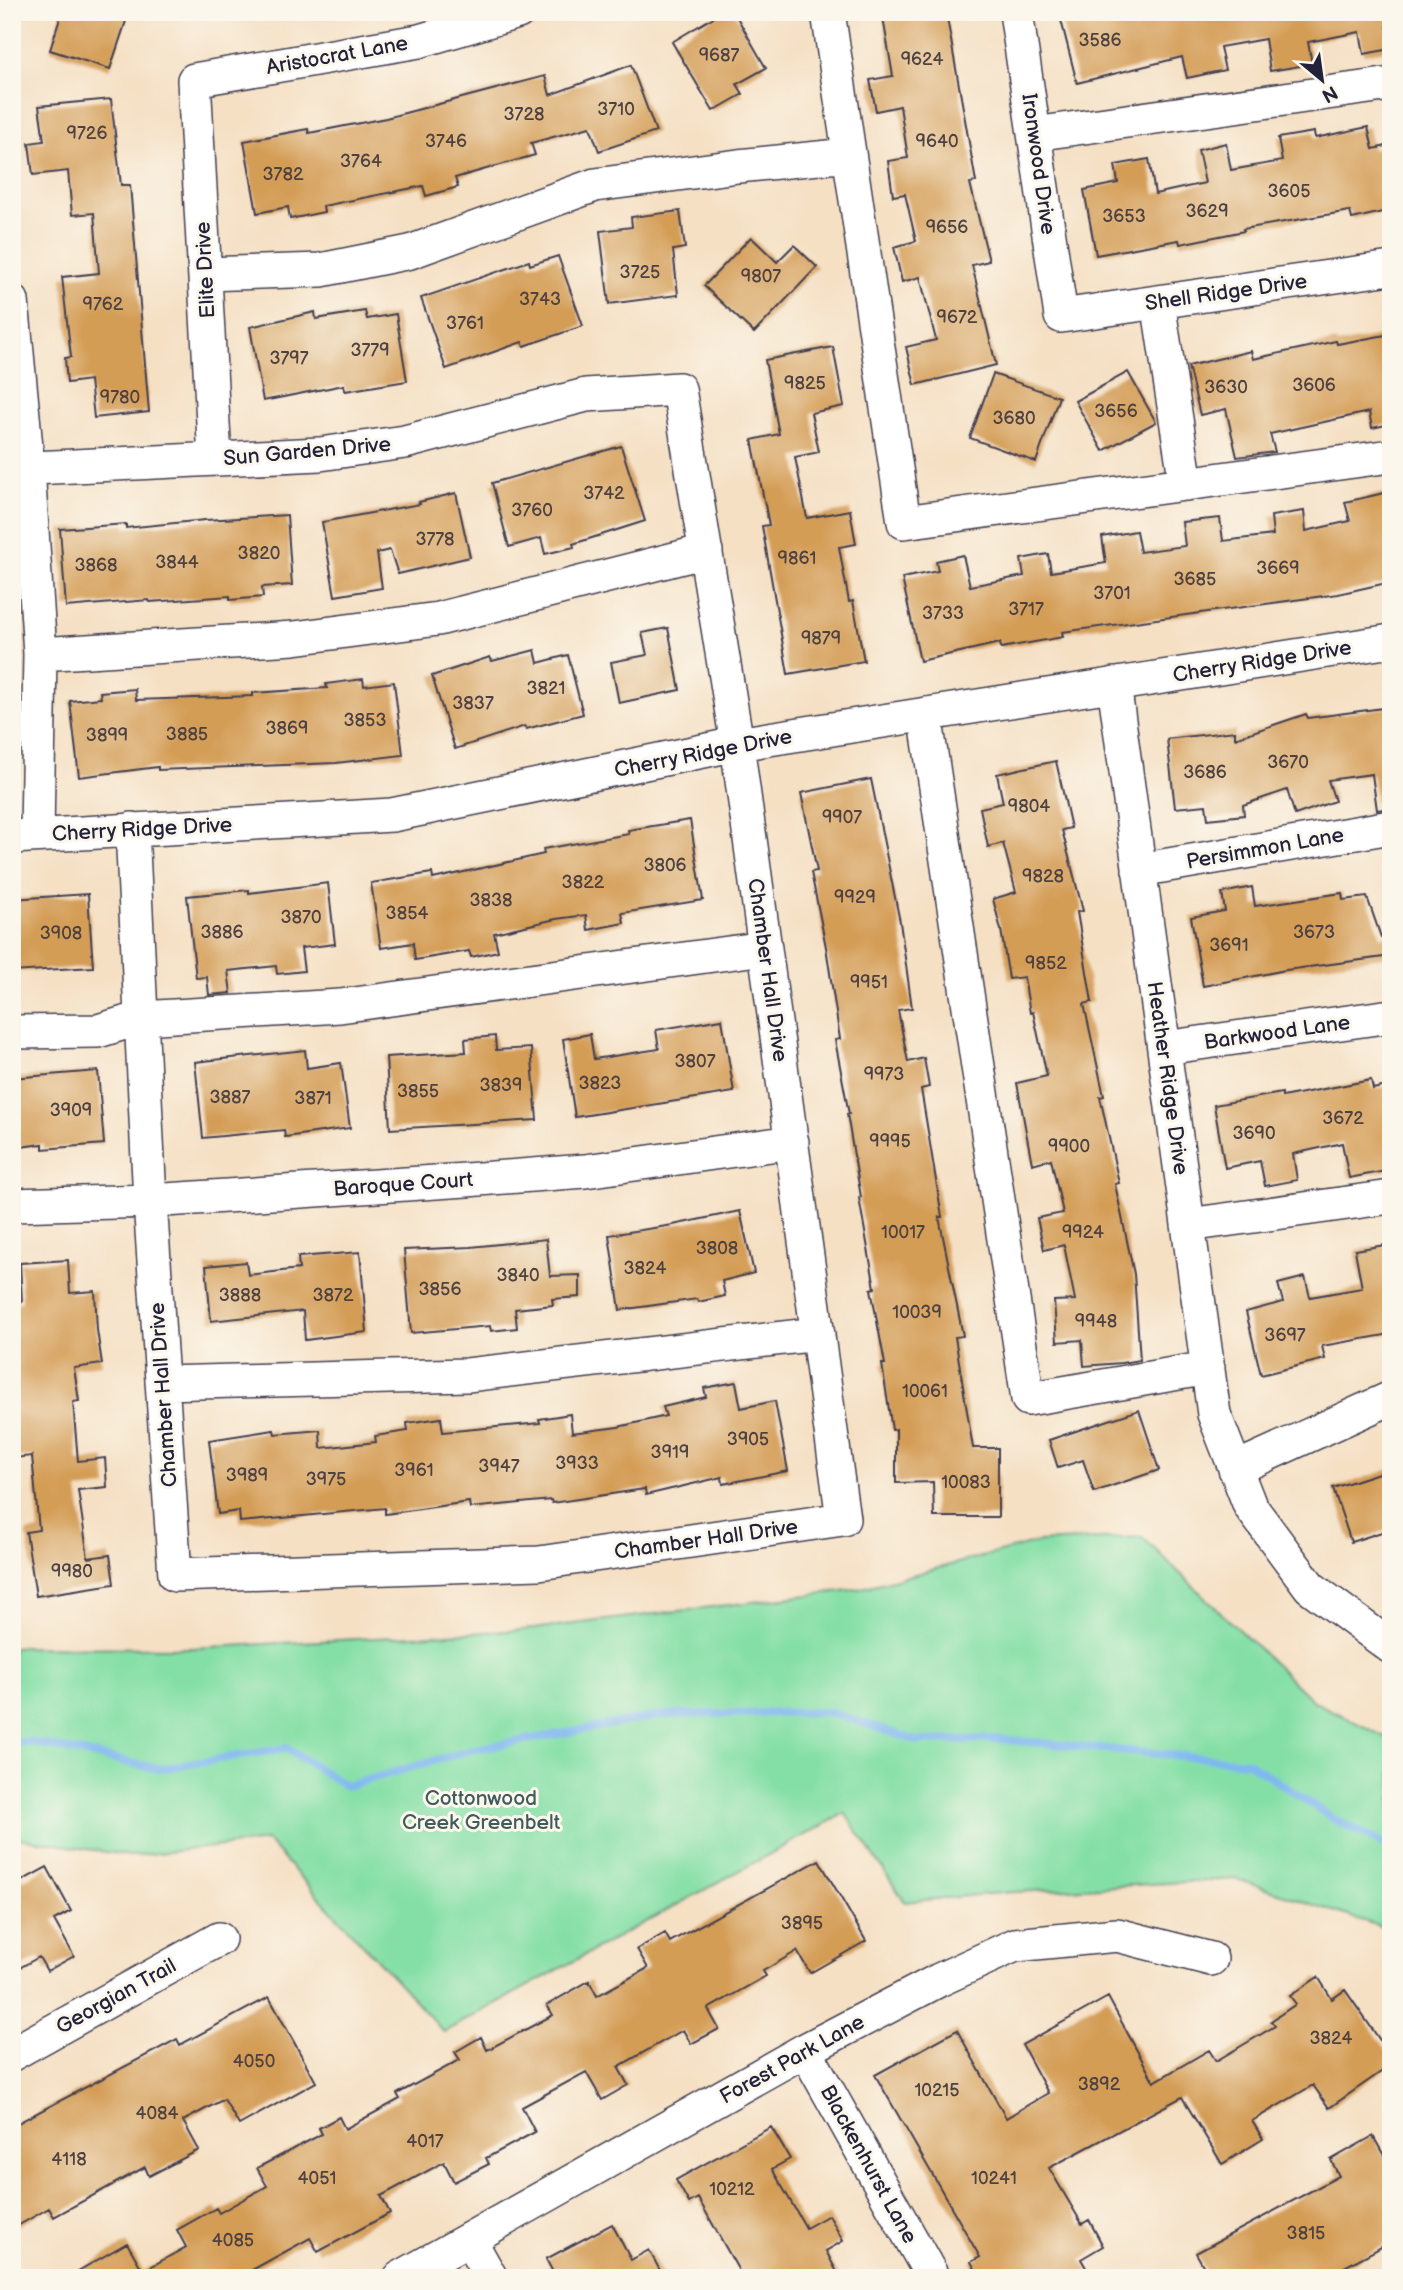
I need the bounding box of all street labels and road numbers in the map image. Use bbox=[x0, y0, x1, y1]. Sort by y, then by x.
street label: Aristocrat Lane bbox=[264, 31, 410, 80]
street label: Ironwood Drive bbox=[1016, 92, 1061, 236]
street label: Elite Drive bbox=[190, 221, 221, 319]
street label: Shell Ridge Drive bbox=[1143, 269, 1309, 316]
street label: Sun Garden Drive bbox=[222, 432, 392, 471]
street label: Cherry Ridge Drive bbox=[1171, 635, 1353, 688]
street label: Cherry Ridge Drive bbox=[612, 724, 794, 783]
street label: Cherry Ridge Drive bbox=[51, 812, 233, 847]
street label: Persimmon Lane bbox=[1184, 822, 1346, 875]
street label: Chamber Hall Drive bbox=[742, 877, 793, 1063]
street label: Heather Ridge Drive bbox=[1142, 980, 1193, 1176]
street label: Barkwood Lane bbox=[1202, 1010, 1352, 1055]
street label: Baroque Court bbox=[332, 1167, 474, 1202]
street label: Chamber Hall Drive bbox=[145, 1302, 182, 1488]
street label: Chamber Hall Drive bbox=[613, 1514, 799, 1565]
street label: Georgian Trail bbox=[52, 1953, 181, 2040]
street label: Forest Park Lane bbox=[716, 2009, 869, 2109]
street label: Blackenhurst Lane bbox=[815, 2081, 922, 2248]

